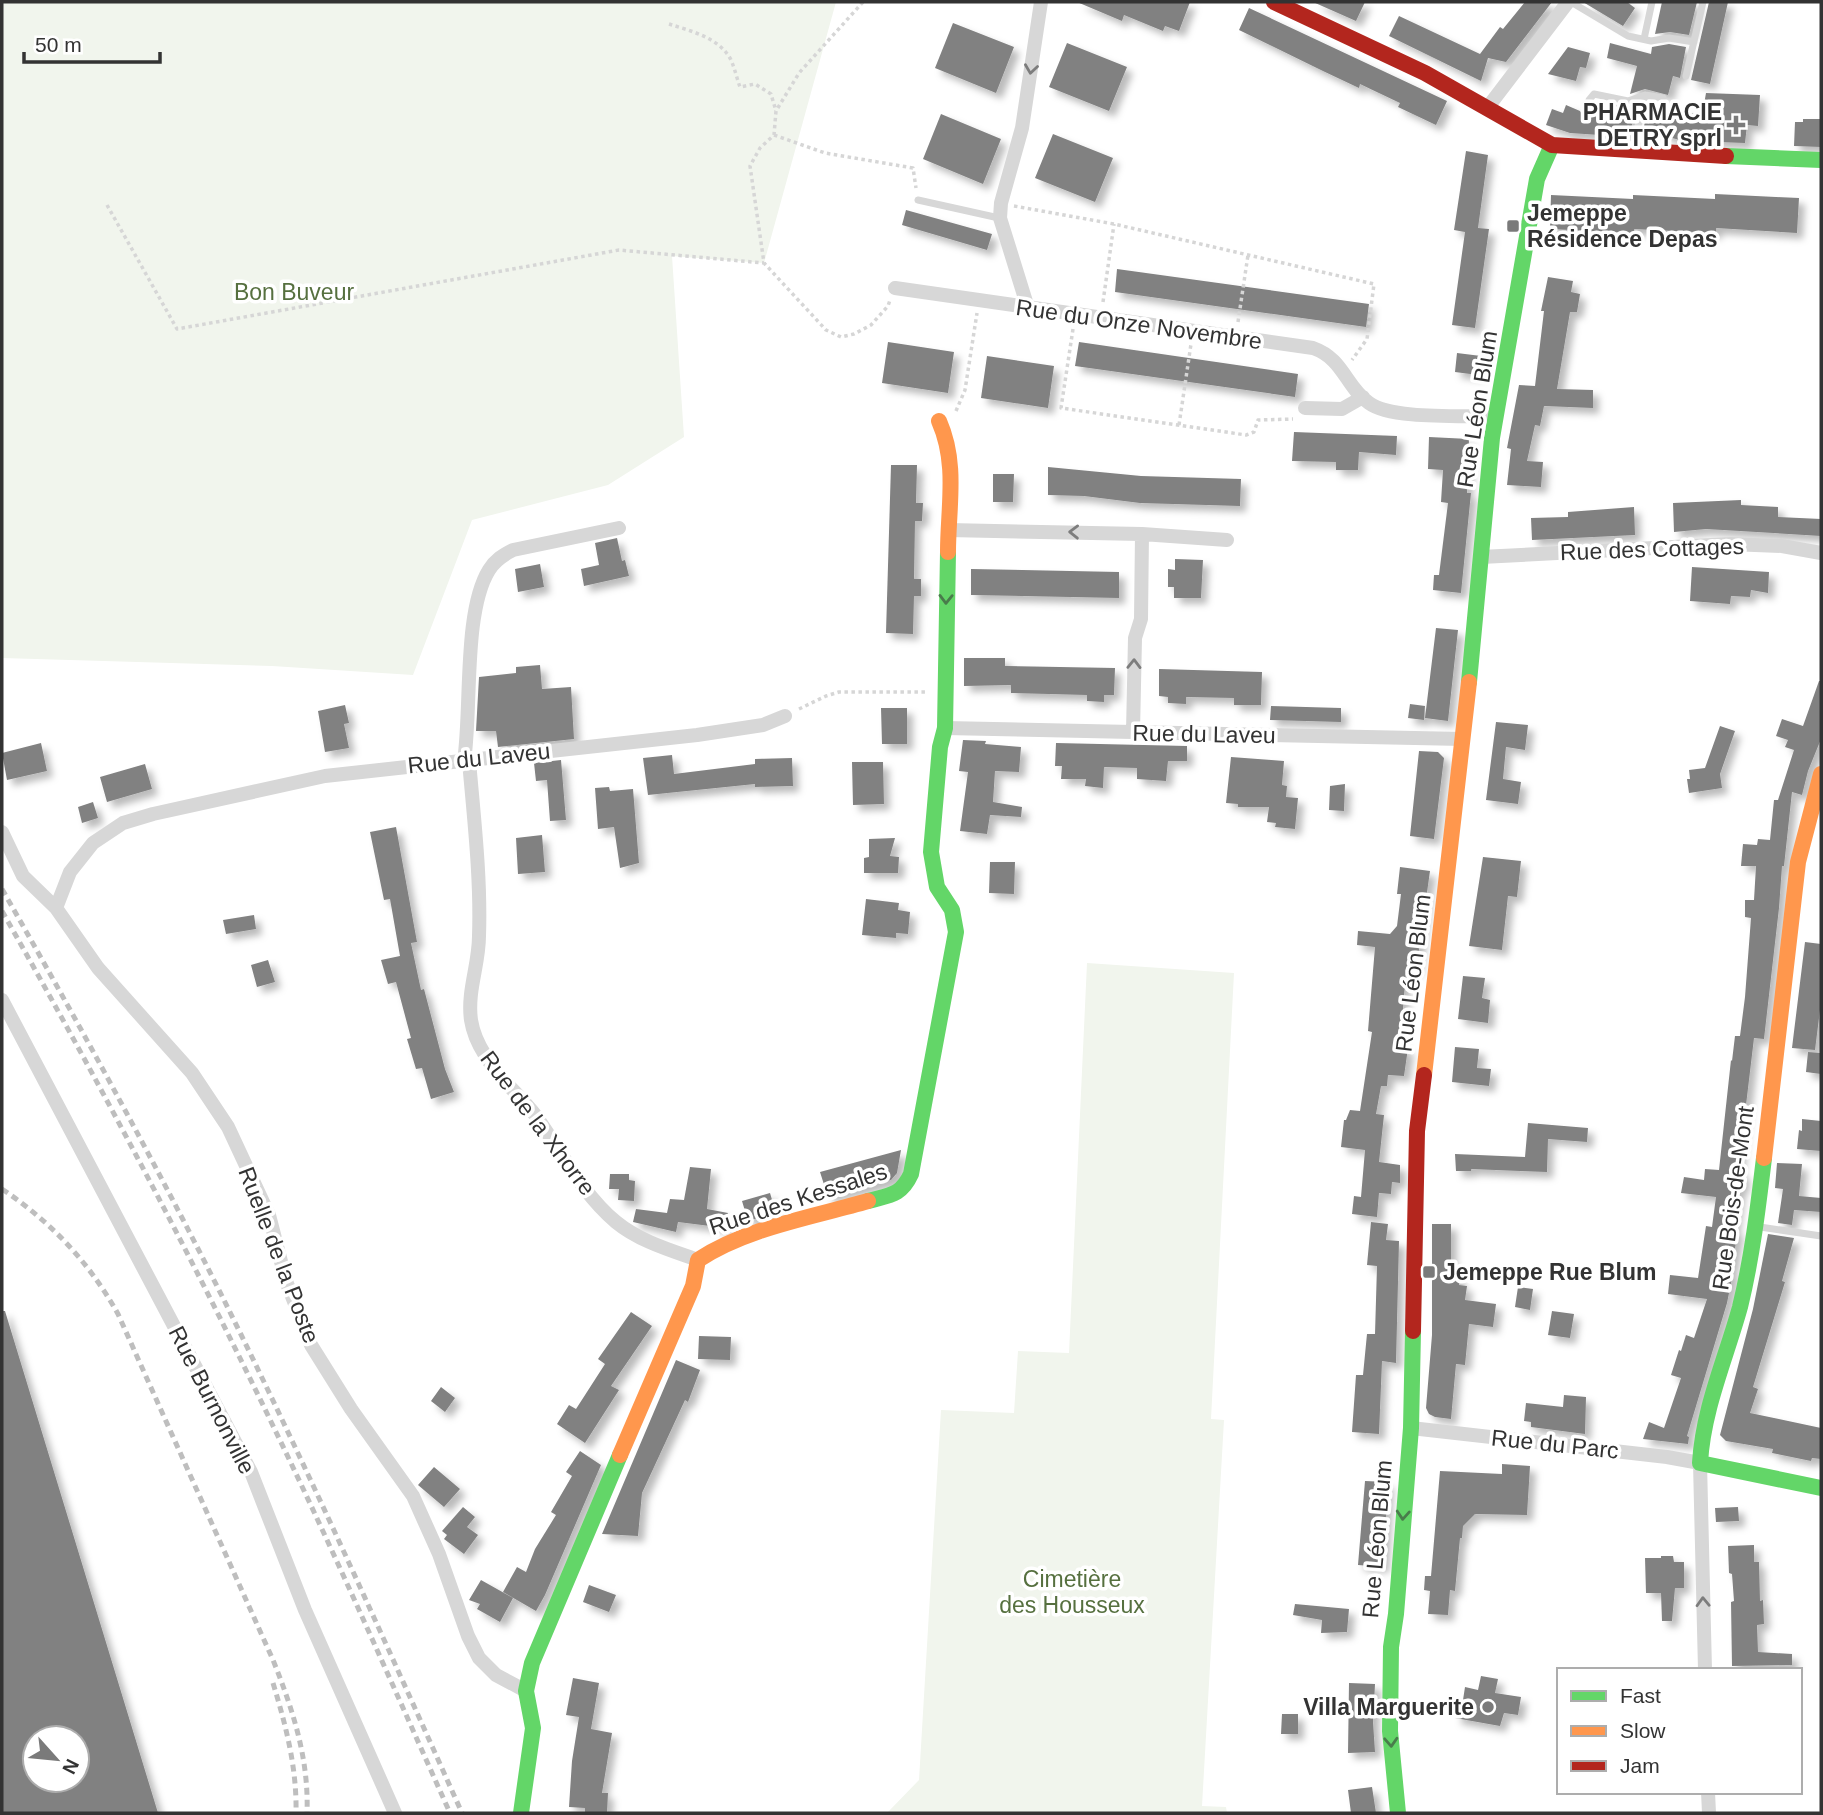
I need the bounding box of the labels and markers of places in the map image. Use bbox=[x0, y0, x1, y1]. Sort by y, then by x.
place label: PHARMACIE DETRY sprl bbox=[1583, 99, 1722, 151]
marker: PHARMACIE DETRY sprl bbox=[1728, 117, 1744, 133]
place label: Jemeppe Résidence Depas bbox=[1527, 200, 1717, 252]
marker: Jemeppe Résidence Depas bbox=[1505, 218, 1521, 234]
place label: Jemeppe Rue Blum bbox=[1443, 1259, 1656, 1285]
marker: Jemeppe Rue Blum bbox=[1421, 1264, 1437, 1280]
place label: Villa Marguerite bbox=[1303, 1694, 1474, 1720]
marker: Villa Marguerite bbox=[1480, 1699, 1496, 1715]

